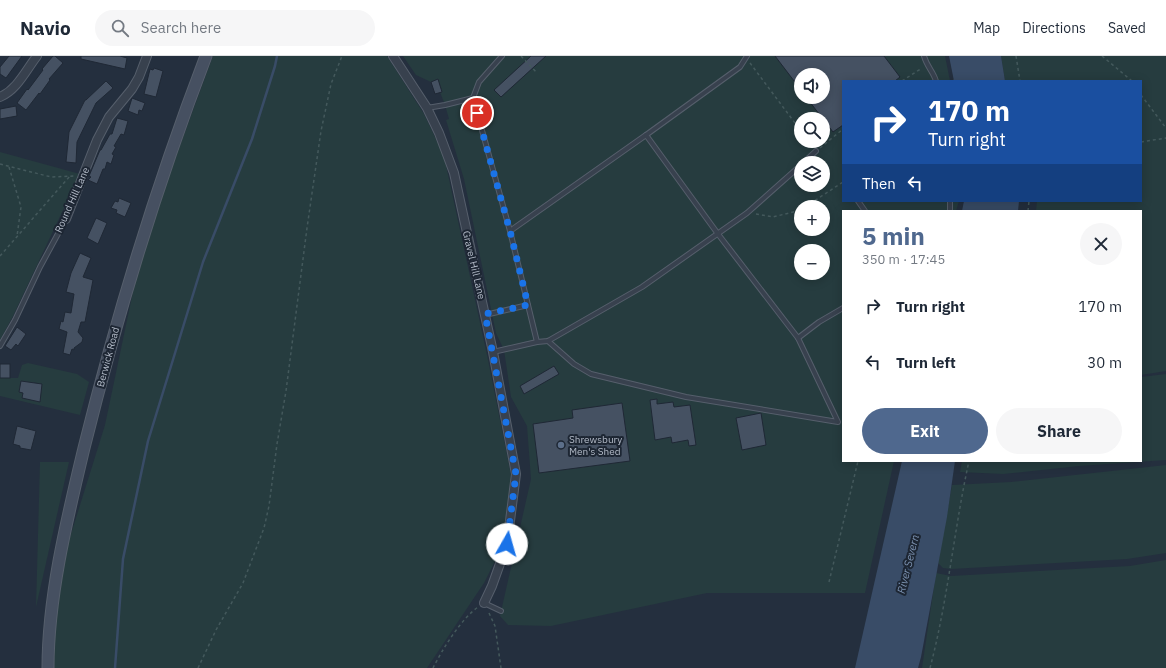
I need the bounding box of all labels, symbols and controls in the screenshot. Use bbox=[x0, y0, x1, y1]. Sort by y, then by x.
search box bbox=[95, 10, 375, 46]
text: Navio bbox=[20, 16, 71, 40]
icon: search bbox=[109, 17, 131, 39]
text: Search here bbox=[141, 18, 221, 37]
text: Map bbox=[973, 19, 1000, 37]
text: Directions bbox=[1022, 19, 1086, 37]
text: Saved bbox=[1108, 19, 1146, 37]
map controls bbox=[794, 68, 830, 280]
button: sound bbox=[794, 68, 830, 104]
text: 170 m bbox=[928, 92, 1010, 129]
pin bbox=[460, 96, 494, 130]
icon: right bbox=[862, 96, 914, 148]
icon: arrive bbox=[466, 102, 488, 124]
button: search bbox=[794, 112, 830, 148]
text: Turn right bbox=[928, 128, 1006, 151]
button: layers bbox=[794, 156, 830, 192]
street label: Round Hill Lane bbox=[52, 165, 92, 235]
icon: left bbox=[904, 172, 926, 194]
text: Then bbox=[862, 174, 896, 193]
button: + bbox=[794, 200, 830, 236]
text: 5 min bbox=[862, 220, 925, 252]
button: close bbox=[1080, 223, 1122, 265]
street label: Gravel Hill Lane bbox=[460, 229, 488, 301]
button: − bbox=[794, 244, 830, 280]
text: 350 m · 17:45 bbox=[862, 251, 945, 268]
icon: right bbox=[862, 295, 884, 317]
text: Turn right bbox=[896, 297, 965, 316]
text: 170 m bbox=[1078, 297, 1122, 316]
street label: Berwick Road bbox=[94, 326, 122, 388]
icon: left bbox=[862, 351, 884, 373]
text: Turn left bbox=[896, 353, 956, 372]
text: 30 m bbox=[1087, 353, 1122, 372]
button: Exit bbox=[862, 408, 988, 454]
button: Share bbox=[996, 408, 1122, 454]
place label: Shrewsbury Men's Shed bbox=[569, 433, 622, 458]
marker: Shrewsbury Men's Shed bbox=[556, 440, 566, 450]
position arrow bbox=[486, 523, 528, 565]
water label: River Severn bbox=[894, 533, 922, 595]

